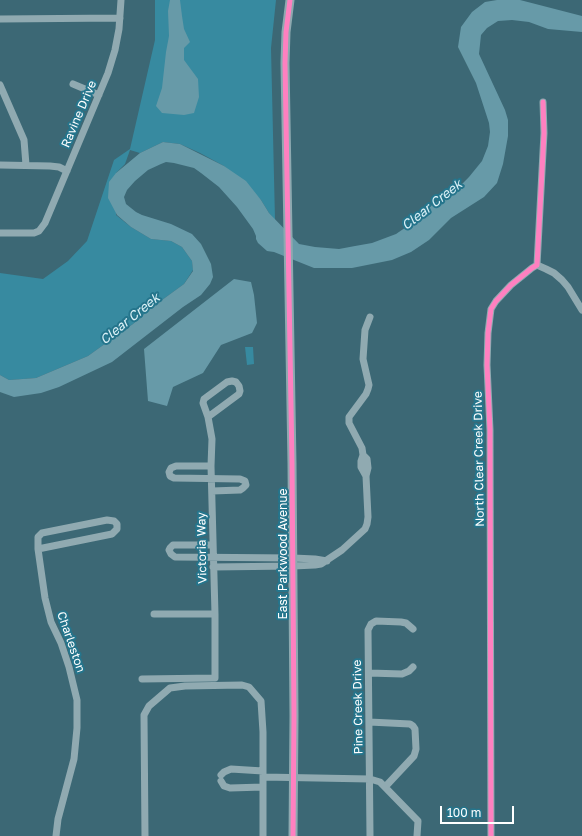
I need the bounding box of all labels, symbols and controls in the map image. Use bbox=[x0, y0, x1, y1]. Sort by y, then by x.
street label: Ravine Drive bbox=[58, 78, 100, 150]
water label: Clear Creek bbox=[399, 177, 465, 233]
water label: Clear Creek bbox=[97, 290, 163, 348]
street label: North Clear Creek Drive bbox=[471, 391, 487, 527]
street label: East Parkwood Avenue bbox=[276, 489, 290, 619]
street label: Victoria Way bbox=[194, 512, 210, 584]
street label: Charleston bbox=[54, 610, 88, 674]
street label: Pine Creek Drive bbox=[350, 660, 366, 754]
scale bar bbox=[442, 798, 516, 824]
text: 100 m bbox=[447, 805, 481, 820]

